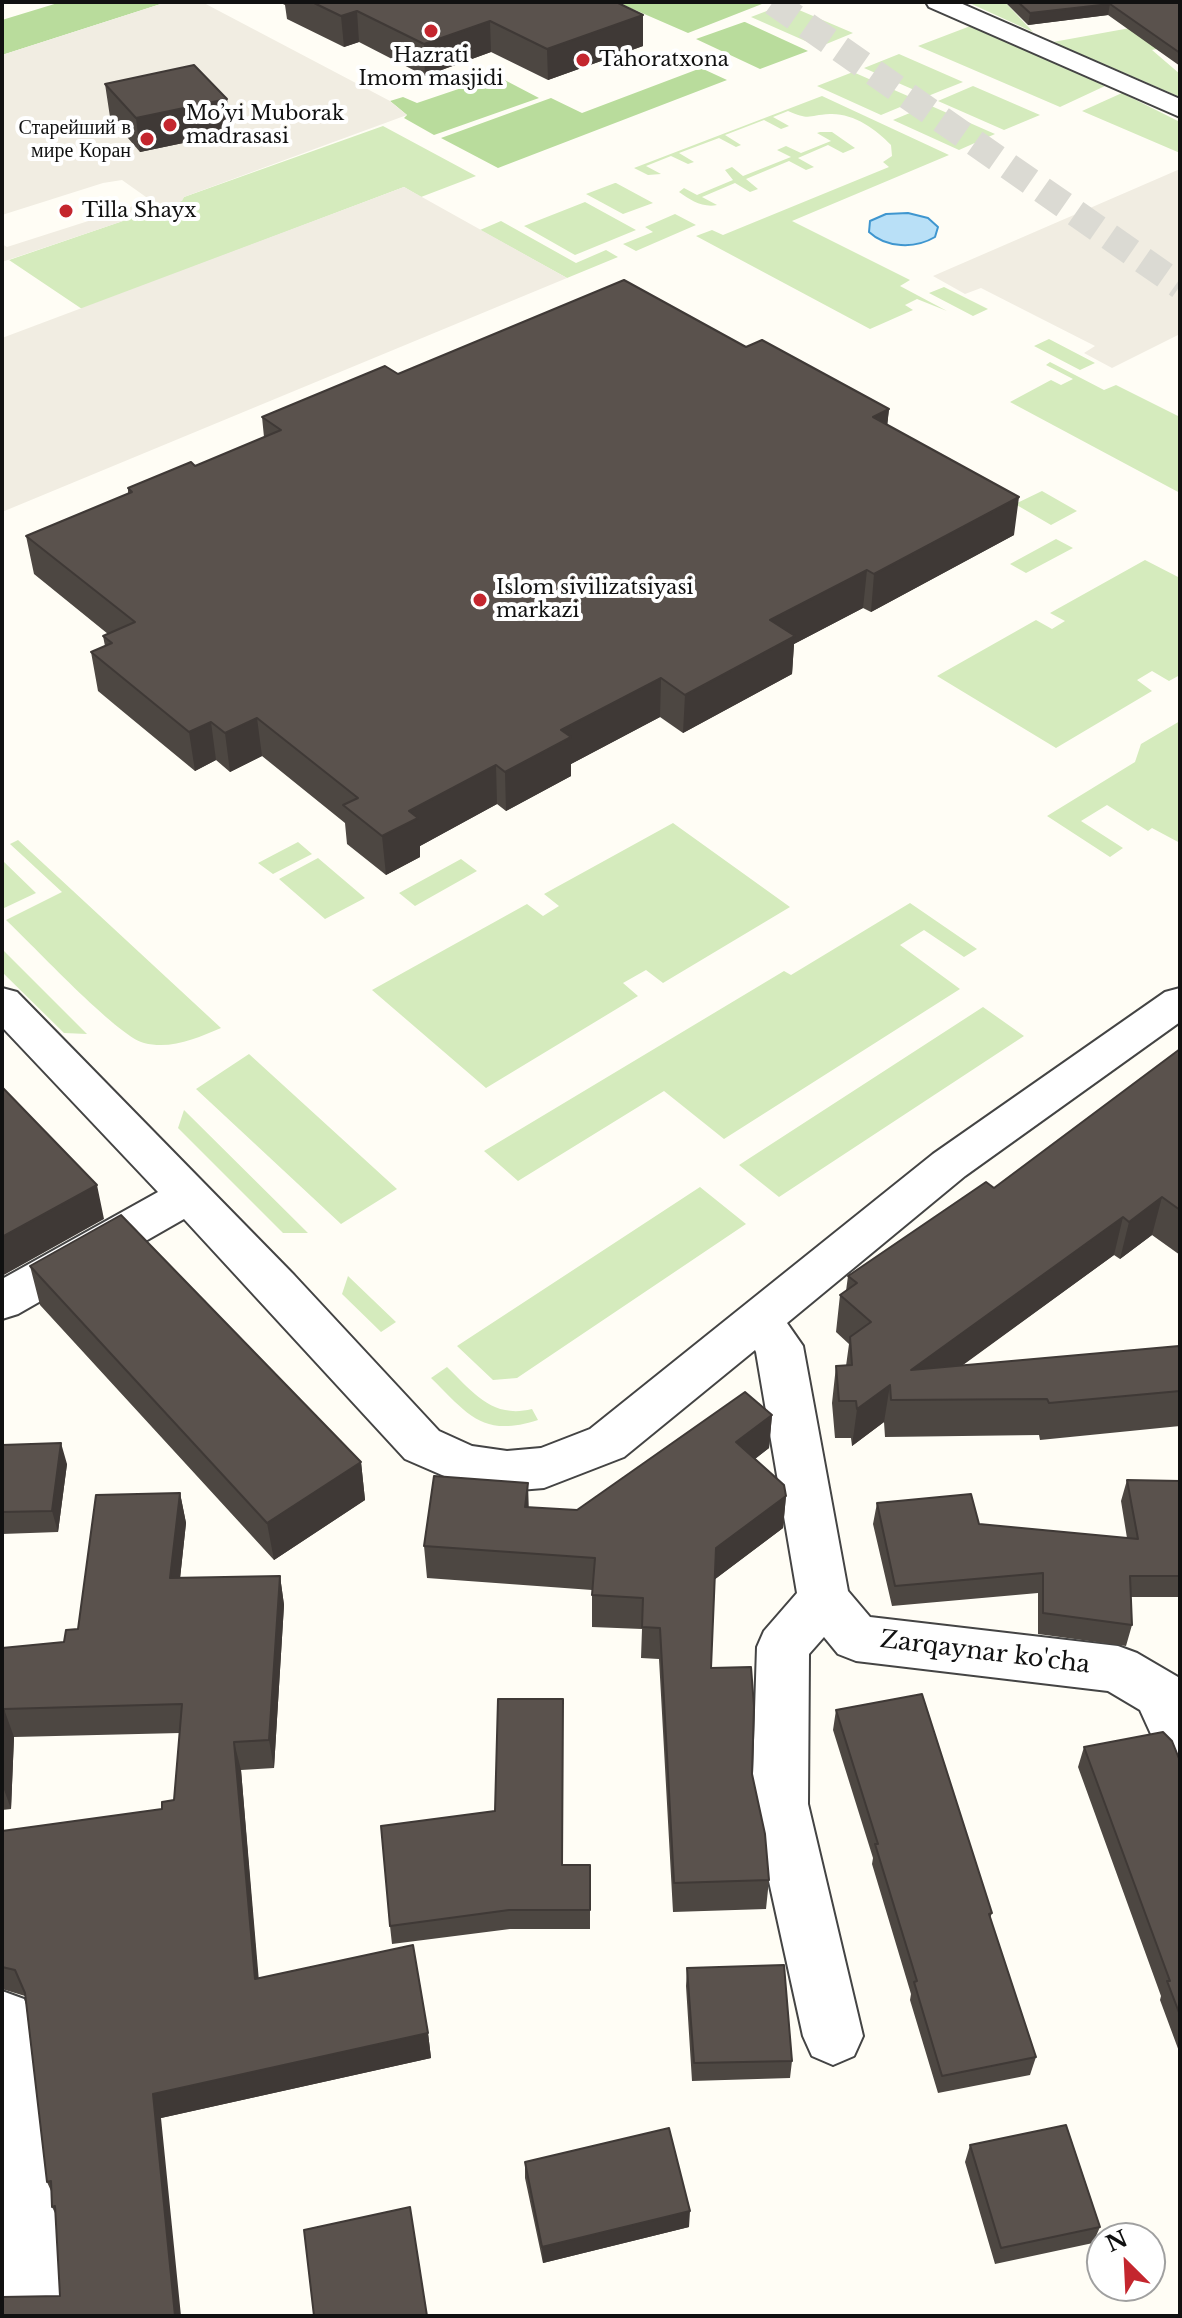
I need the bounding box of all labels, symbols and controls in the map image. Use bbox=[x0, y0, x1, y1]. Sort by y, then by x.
marker: Hazrati Imom masjidi bbox=[422, 22, 440, 40]
place label: Hazrati Imom masjidi bbox=[359, 44, 503, 91]
place label: Tahoratxona bbox=[599, 48, 729, 72]
marker: Tahoratxona bbox=[574, 51, 592, 69]
place label: Mo’yi Muborak madrasasi bbox=[186, 102, 344, 149]
place label: Старейший в мире Коран bbox=[18, 116, 131, 163]
marker: Mo’yi Muborak madrasasi bbox=[161, 116, 179, 134]
marker: Старейший в мире Коран bbox=[138, 130, 156, 148]
place label: Tilla Shayx bbox=[82, 199, 196, 223]
marker: Tilla Shayx bbox=[57, 202, 75, 220]
place label: Islom sivilizatsiyasi markazi bbox=[496, 576, 693, 623]
marker: Islom sivilizatsiyasi markazi bbox=[471, 591, 489, 609]
street label: Zarqaynar ko'cha bbox=[878, 1626, 1092, 1680]
north arrow bbox=[1086, 2222, 1166, 2302]
text: N bbox=[1102, 2225, 1132, 2258]

